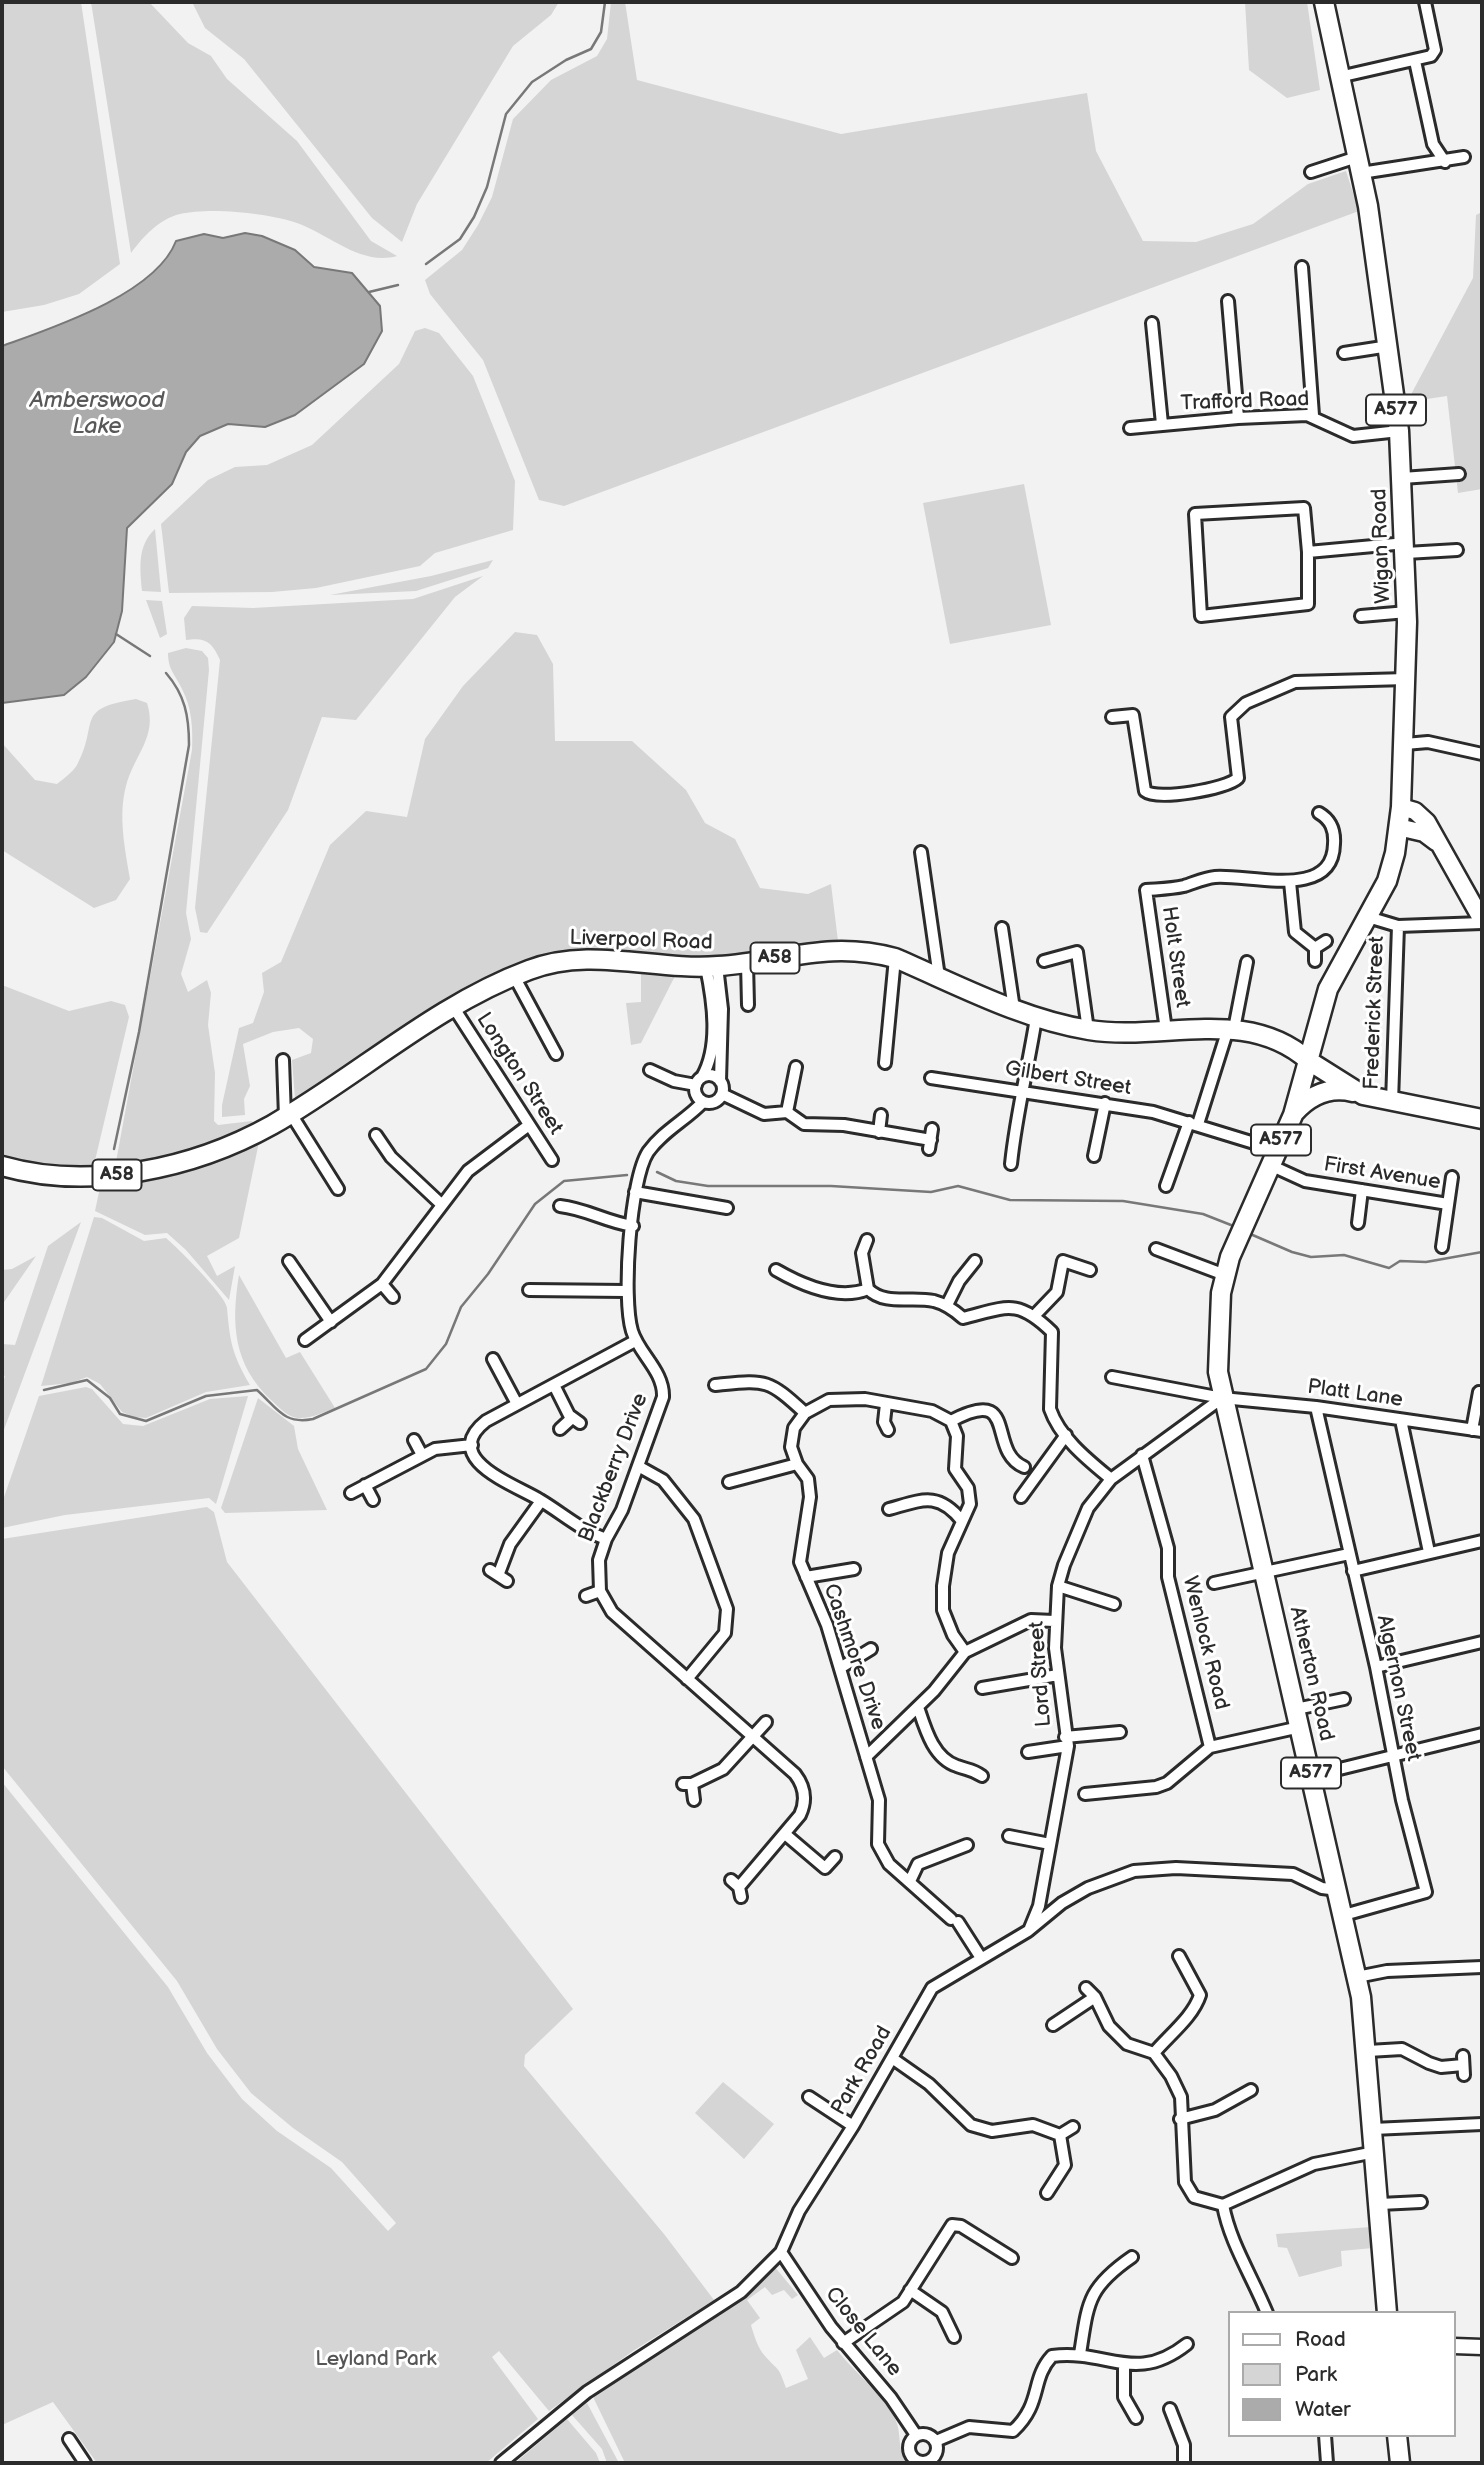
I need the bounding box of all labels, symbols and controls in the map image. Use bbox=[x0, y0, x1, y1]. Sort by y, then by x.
water label: Amberswood Lake bbox=[30, 387, 164, 441]
street label: Trafford Road bbox=[1180, 387, 1310, 417]
road number: A577 bbox=[1366, 394, 1426, 426]
street label: Wigan Road bbox=[1367, 488, 1397, 604]
street label: Holt Street bbox=[1155, 905, 1195, 1009]
street label: Liverpool Road bbox=[569, 926, 713, 956]
street label: Frederick Street bbox=[1360, 936, 1390, 1090]
road number: A58 bbox=[750, 942, 800, 974]
street label: Longton Street bbox=[470, 1008, 568, 1140]
street label: Gilbert Street bbox=[1003, 1057, 1133, 1101]
road number: A577 bbox=[1251, 1124, 1311, 1156]
street label: First Avenue bbox=[1322, 1152, 1442, 1196]
road number: A58 bbox=[92, 1160, 142, 1190]
street label: Platt Lane bbox=[1306, 1375, 1404, 1413]
street label: Blackberry Drive bbox=[574, 1390, 654, 1546]
street label: Wenlock Road bbox=[1176, 1574, 1234, 1712]
street label: Cashmore Drive bbox=[817, 1581, 891, 1733]
street label: Atherton Road bbox=[1283, 1604, 1339, 1744]
street label: Algernon Street bbox=[1370, 1613, 1426, 1763]
street label: Lord Street bbox=[1025, 1620, 1057, 1728]
road number: A577 bbox=[1281, 1758, 1341, 1788]
street label: Park Road bbox=[826, 2022, 898, 2120]
street label: Close Lane bbox=[819, 2282, 907, 2382]
legend bbox=[1228, 2311, 1456, 2437]
text: Road bbox=[1295, 2327, 1346, 2352]
park label: Leyland Park bbox=[315, 2347, 437, 2373]
text: Park bbox=[1295, 2362, 1337, 2387]
text: Water bbox=[1295, 2397, 1351, 2422]

